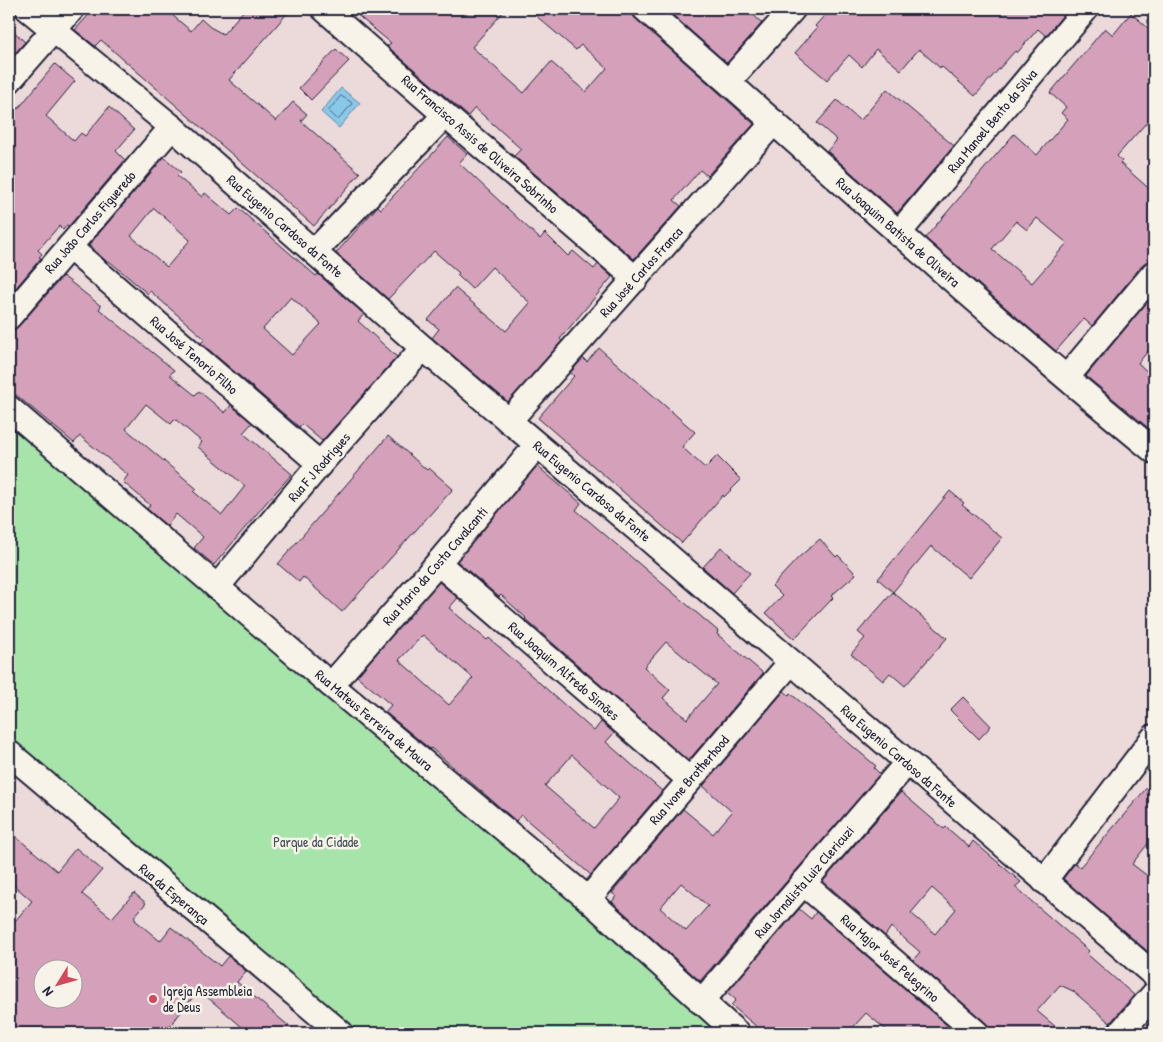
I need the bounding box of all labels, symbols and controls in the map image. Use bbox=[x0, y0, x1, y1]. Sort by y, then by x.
street label: Rua Manoel Bento da Silva bbox=[942, 64, 1041, 177]
street label: Rua Francisco Assis de Oliveira Sobrinho bbox=[398, 70, 563, 217]
street label: Rua João Carlos Figueredo bbox=[40, 166, 140, 278]
street label: Rua Eugenio Cardoso da Fonte bbox=[222, 170, 348, 282]
street label: Rua Joaquim Batista de Oliveira bbox=[832, 172, 965, 292]
street label: Rua José Carlos Franca bbox=[595, 222, 687, 321]
street label: Rua José Tenorio Filho bbox=[146, 311, 243, 398]
street label: Rua F J Rodrigues bbox=[283, 428, 355, 506]
street label: Rua Eugenio Cardoso da Fonte bbox=[529, 436, 656, 547]
street label: Rua Mario da Costa Cavalcanti bbox=[378, 502, 491, 629]
street label: Rua Joaquim Alfredo Simões bbox=[504, 617, 624, 725]
street label: Rua Mateus Ferreira de Moura bbox=[311, 665, 438, 775]
street label: Rua Eugenio Cardoso da Fonte bbox=[836, 700, 962, 812]
street label: Rua Ivone Brotherhood bbox=[644, 730, 733, 828]
street label: Rua Jornalista Luiz Clericuzi bbox=[749, 821, 858, 942]
park label: Parque da Cidade bbox=[273, 832, 359, 852]
street label: Rua da Esperança bbox=[135, 859, 214, 930]
street label: Rua Major José Pelegrino bbox=[836, 909, 944, 1007]
north arrow bbox=[32, 960, 82, 1010]
place label: Igreja Assembleia de Deus bbox=[163, 981, 252, 1016]
text: N bbox=[37, 983, 57, 1001]
marker: Igreja Assembleia de Deus bbox=[147, 993, 159, 1005]

